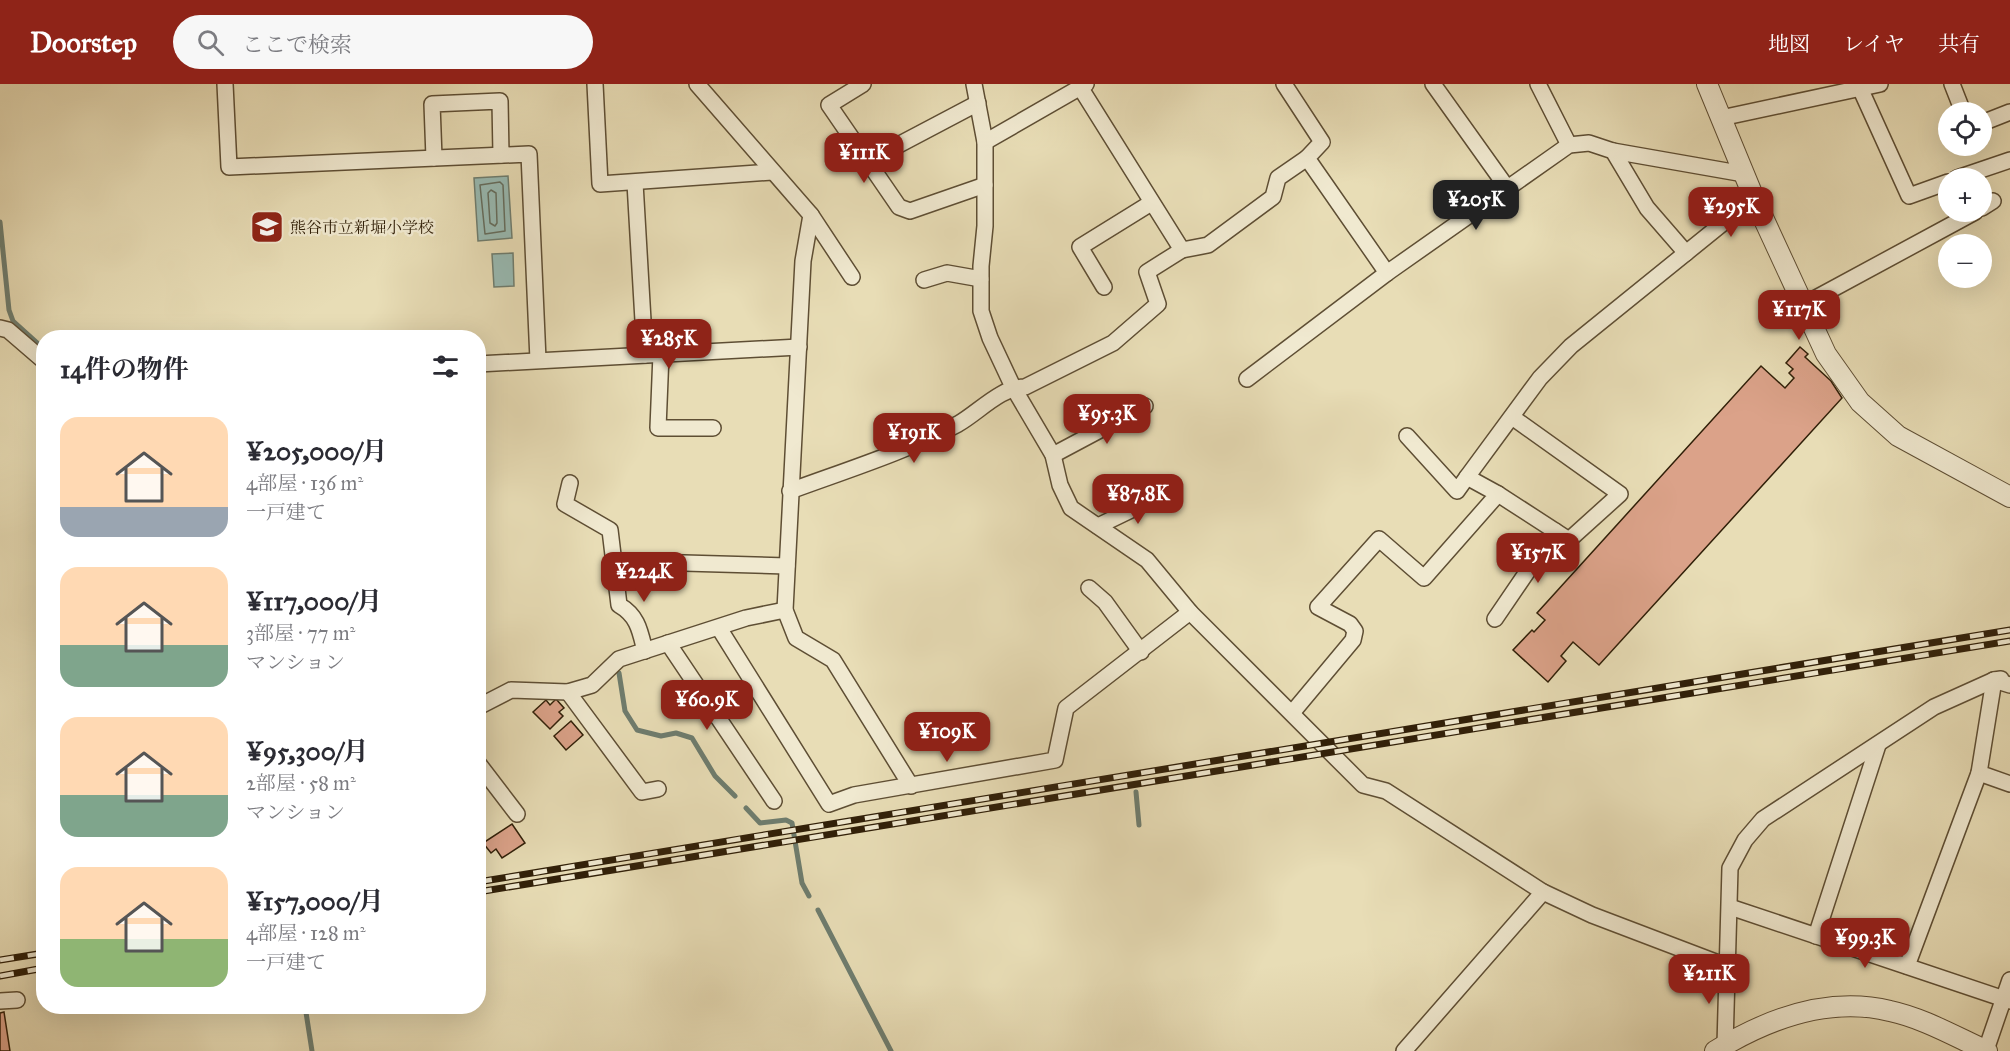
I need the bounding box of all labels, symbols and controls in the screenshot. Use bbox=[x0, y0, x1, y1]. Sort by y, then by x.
search box bbox=[173, 15, 593, 69]
text: Doorstep bbox=[30, 25, 137, 60]
icon: search bbox=[194, 26, 227, 59]
text: ここで検索 bbox=[242, 31, 352, 58]
text: 地図 bbox=[1768, 31, 1810, 57]
text: レイヤ bbox=[1843, 31, 1905, 57]
text: 共有 bbox=[1938, 31, 1980, 57]
map controls bbox=[1938, 102, 1992, 288]
button: locate bbox=[1938, 102, 1992, 156]
pin: ¥111K bbox=[822, 133, 906, 184]
text: ¥111K bbox=[838, 140, 890, 164]
button: + bbox=[1938, 168, 1992, 222]
pin: ¥205K bbox=[1434, 180, 1518, 231]
text: ¥205K bbox=[1447, 187, 1505, 211]
pin: ¥295K bbox=[1689, 187, 1773, 238]
text: ¥295K bbox=[1702, 194, 1760, 218]
school or university icon: 熊谷市立新堀小学校 bbox=[249, 209, 285, 245]
place label: 熊谷市立新堀小学校 bbox=[290, 218, 434, 237]
button: − bbox=[1938, 234, 1992, 288]
pin: ¥117K bbox=[1757, 290, 1841, 341]
text: ¥117K bbox=[1772, 297, 1826, 321]
pin: ¥285K bbox=[627, 319, 711, 370]
text: ¥285K bbox=[640, 326, 698, 350]
icon: filters bbox=[429, 350, 462, 383]
text: 14件の物件 bbox=[60, 353, 189, 385]
pin: ¥95.3K bbox=[1058, 394, 1156, 445]
text: ¥95.3K bbox=[1077, 401, 1137, 425]
pin: ¥191K bbox=[872, 413, 956, 464]
text: ¥191K bbox=[887, 420, 941, 444]
text: ¥205,000/月 bbox=[246, 435, 388, 467]
icon: home bbox=[108, 441, 180, 513]
text: 4部屋 · 136 m² bbox=[246, 471, 363, 495]
pin: ¥87.8K bbox=[1089, 474, 1187, 525]
text: ¥87.8K bbox=[1106, 481, 1170, 505]
text: 一戸建て bbox=[246, 500, 326, 524]
pin: ¥157K bbox=[1496, 533, 1580, 584]
text: ¥157K bbox=[1510, 540, 1566, 564]
pin: ¥224K bbox=[602, 552, 686, 603]
text: ¥224K bbox=[615, 559, 673, 583]
text: ¥117,000/月 bbox=[246, 585, 382, 617]
icon: home bbox=[108, 591, 180, 663]
text: 3部屋 · 77 m² bbox=[246, 621, 355, 645]
text: マンション bbox=[246, 650, 345, 674]
pin: ¥60.9K bbox=[658, 680, 756, 731]
text: ¥60.9K bbox=[675, 687, 739, 711]
pin: ¥109K bbox=[905, 712, 989, 763]
text: ¥109K bbox=[918, 719, 976, 743]
text: ¥95,300/月 bbox=[246, 735, 369, 767]
icon: home bbox=[108, 741, 180, 813]
text: 2部屋 · 58 m² bbox=[246, 771, 356, 795]
text: マンション bbox=[246, 800, 345, 824]
text: ¥157,000/月 bbox=[246, 885, 384, 917]
icon: home bbox=[108, 891, 180, 963]
pin: ¥99.3K bbox=[1816, 918, 1914, 969]
text: 4部屋 · 128 m² bbox=[246, 921, 365, 945]
text: ¥99.3K bbox=[1835, 925, 1895, 949]
text: 一戸建て bbox=[246, 950, 326, 974]
pin: ¥211K bbox=[1667, 954, 1751, 1005]
text: ¥211K bbox=[1683, 961, 1736, 985]

